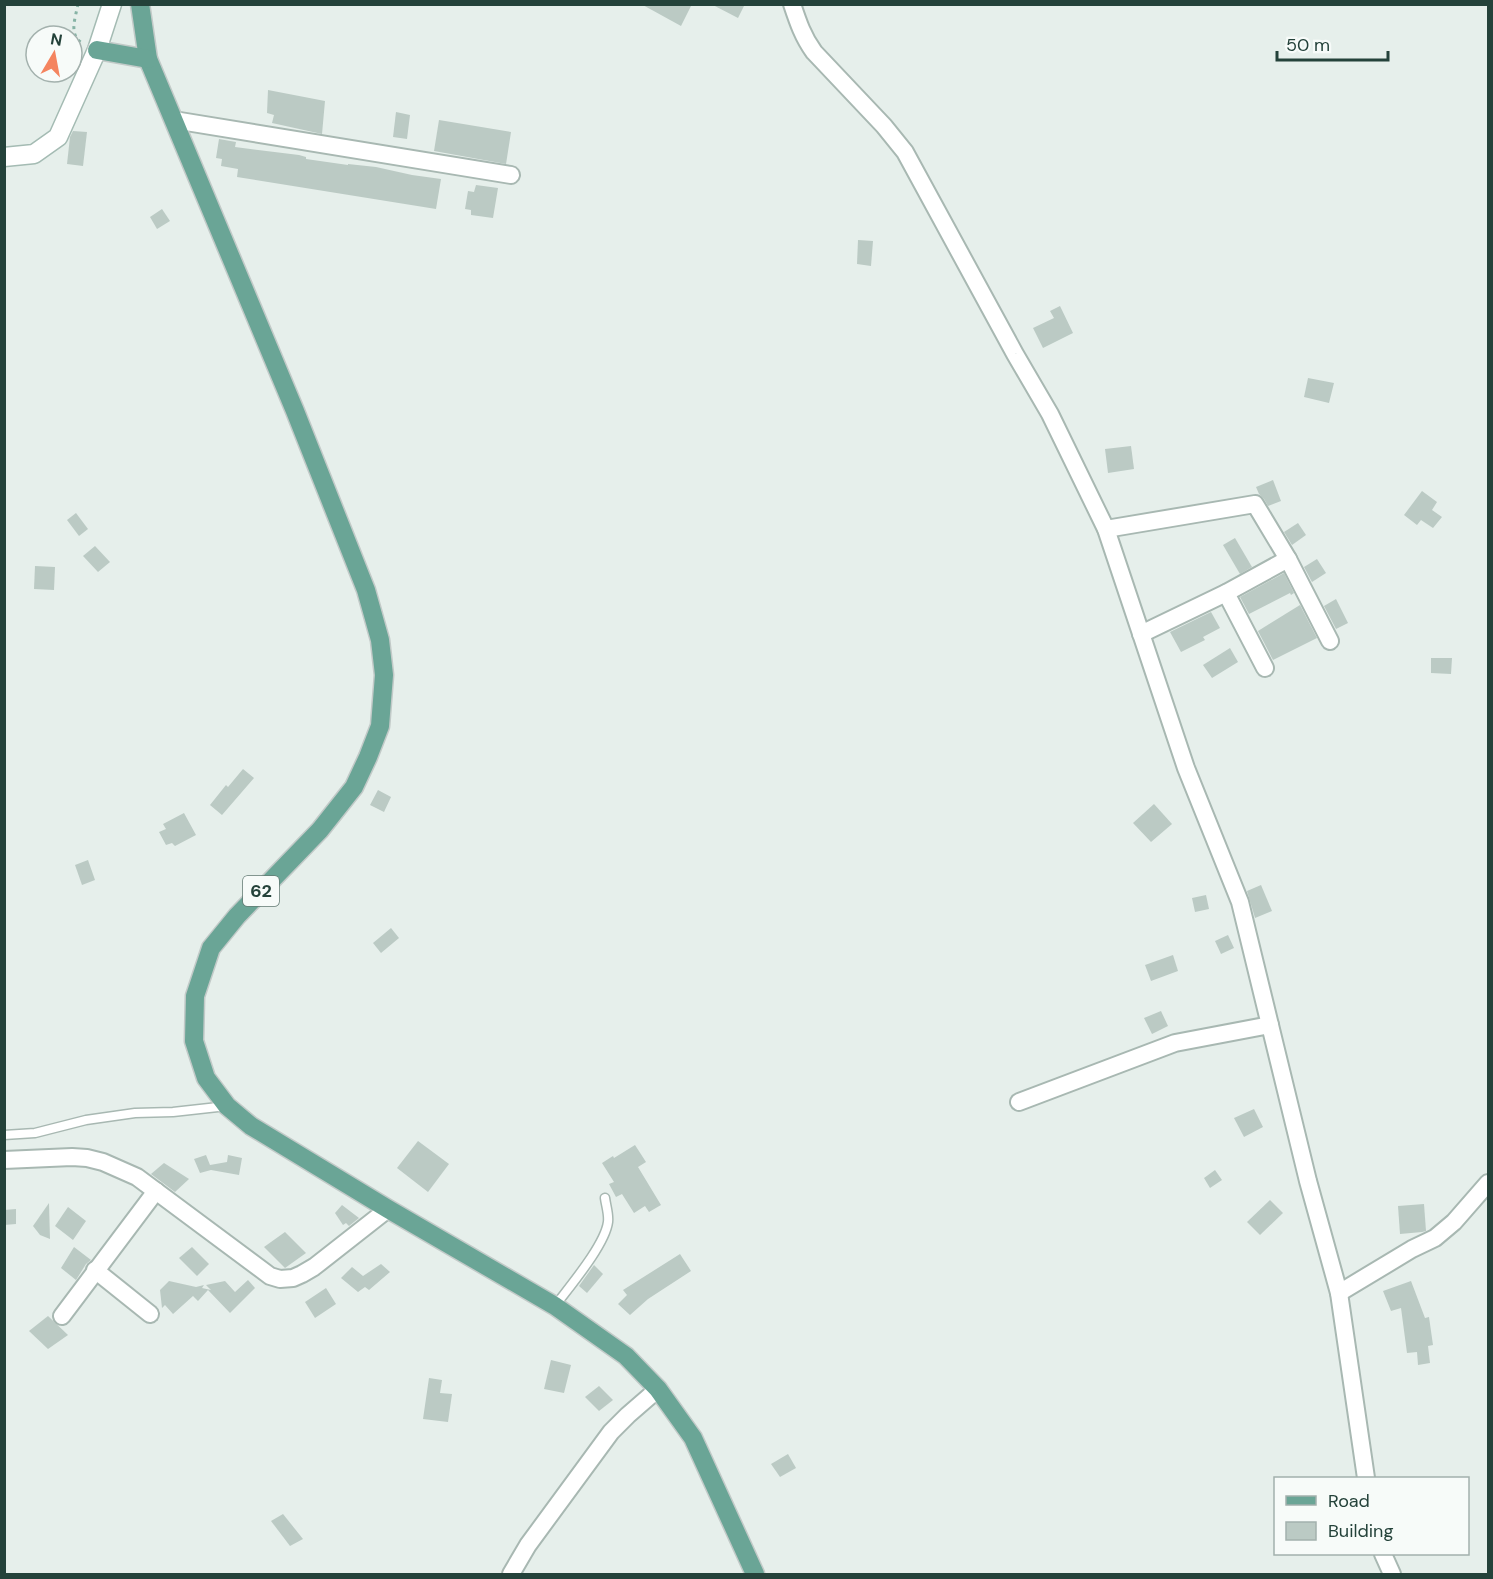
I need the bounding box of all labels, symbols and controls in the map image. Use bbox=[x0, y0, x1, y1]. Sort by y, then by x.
north arrow bbox=[24, 24, 84, 84]
scale bar bbox=[1277, 24, 1388, 62]
text: N bbox=[49, 28, 64, 51]
text: 50 m bbox=[1286, 33, 1330, 57]
road number: 62 bbox=[243, 876, 279, 906]
legend bbox=[1274, 1477, 1469, 1555]
text: Road bbox=[1328, 1489, 1370, 1513]
text: Building bbox=[1328, 1519, 1393, 1543]

